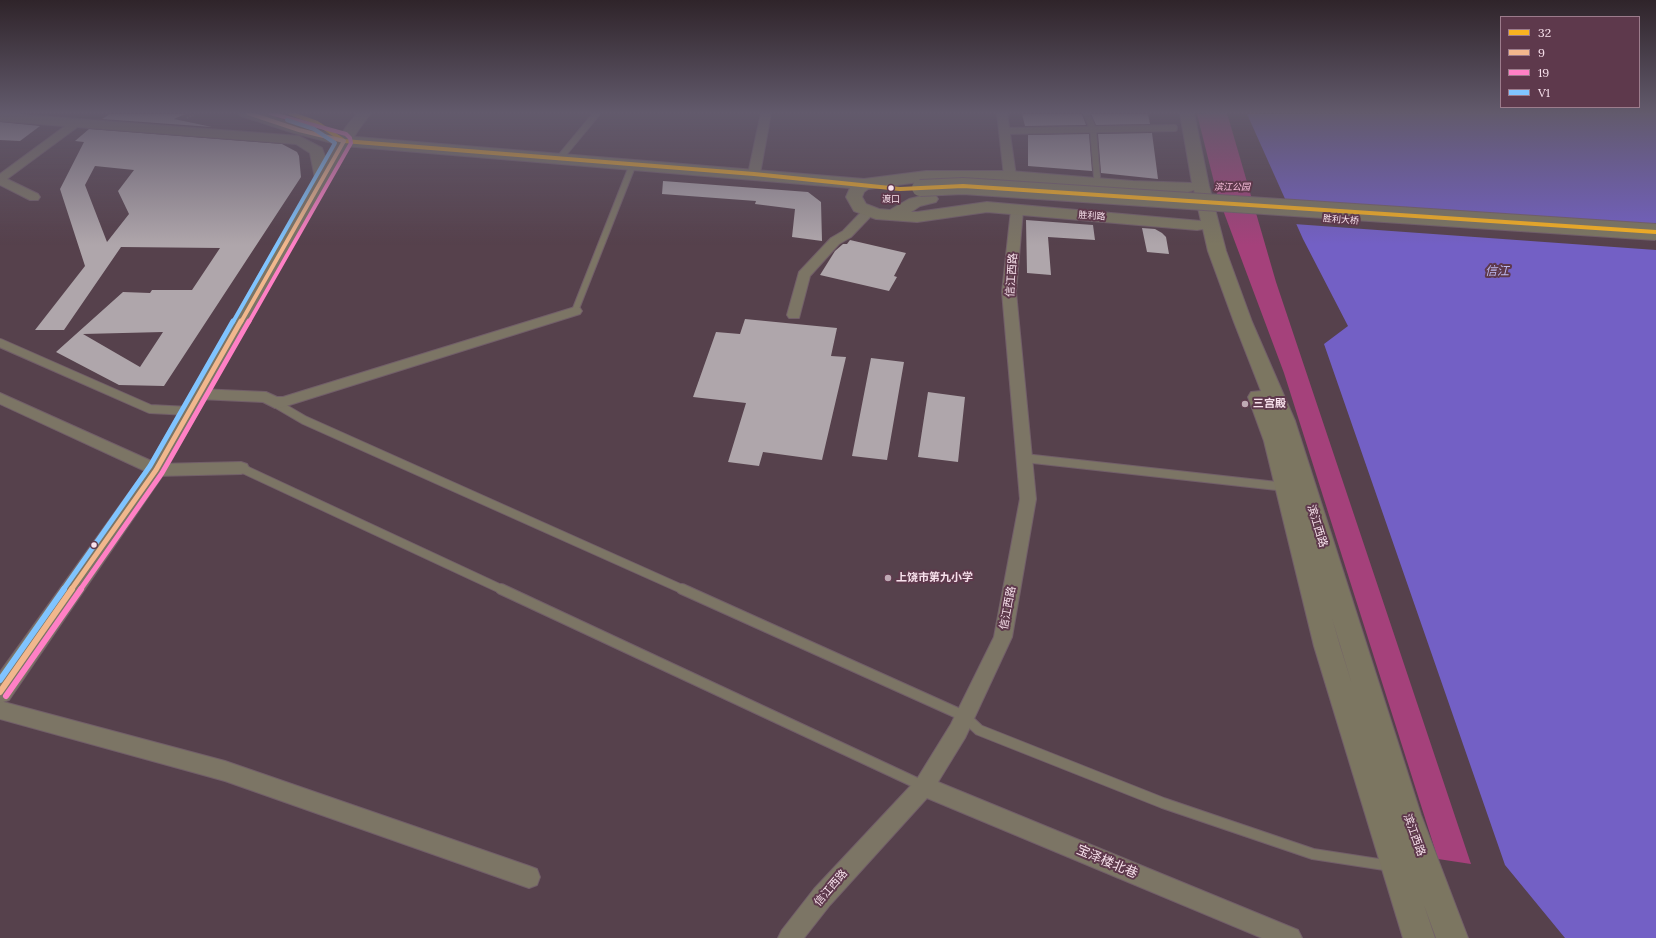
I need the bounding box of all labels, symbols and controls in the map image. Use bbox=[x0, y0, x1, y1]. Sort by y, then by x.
legend bbox=[1500, 16, 1640, 108]
text: 32 bbox=[1538, 25, 1551, 40]
text: 9 bbox=[1538, 45, 1545, 60]
text: 19 bbox=[1538, 65, 1549, 80]
text: V1 bbox=[1538, 85, 1550, 100]
park label: 滨江公园 bbox=[1214, 182, 1250, 192]
marker: 渡口 bbox=[886, 183, 896, 193]
place label: 渡口 bbox=[882, 194, 900, 204]
street label: 胜利路 bbox=[1078, 210, 1106, 222]
street label: 胜利大桥 bbox=[1323, 213, 1359, 227]
street label: 信江西路 bbox=[1004, 253, 1020, 297]
water label: 信江 bbox=[1485, 265, 1509, 279]
place label: 三宫殿 bbox=[1253, 397, 1286, 411]
marker: 三宫殿 bbox=[1240, 399, 1250, 409]
street label: 滨江西路 bbox=[1304, 503, 1330, 549]
unlabelled marker bbox=[89, 540, 99, 550]
place label: 上饶市第九小学 bbox=[896, 571, 973, 585]
marker: 上饶市第九小学 bbox=[883, 573, 893, 583]
street label: 信江西路 bbox=[997, 585, 1019, 631]
street label: 滨江西路 bbox=[1400, 812, 1428, 858]
street label: 宝泽楼北巷 bbox=[1074, 842, 1140, 882]
street label: 信江西路 bbox=[812, 867, 850, 909]

